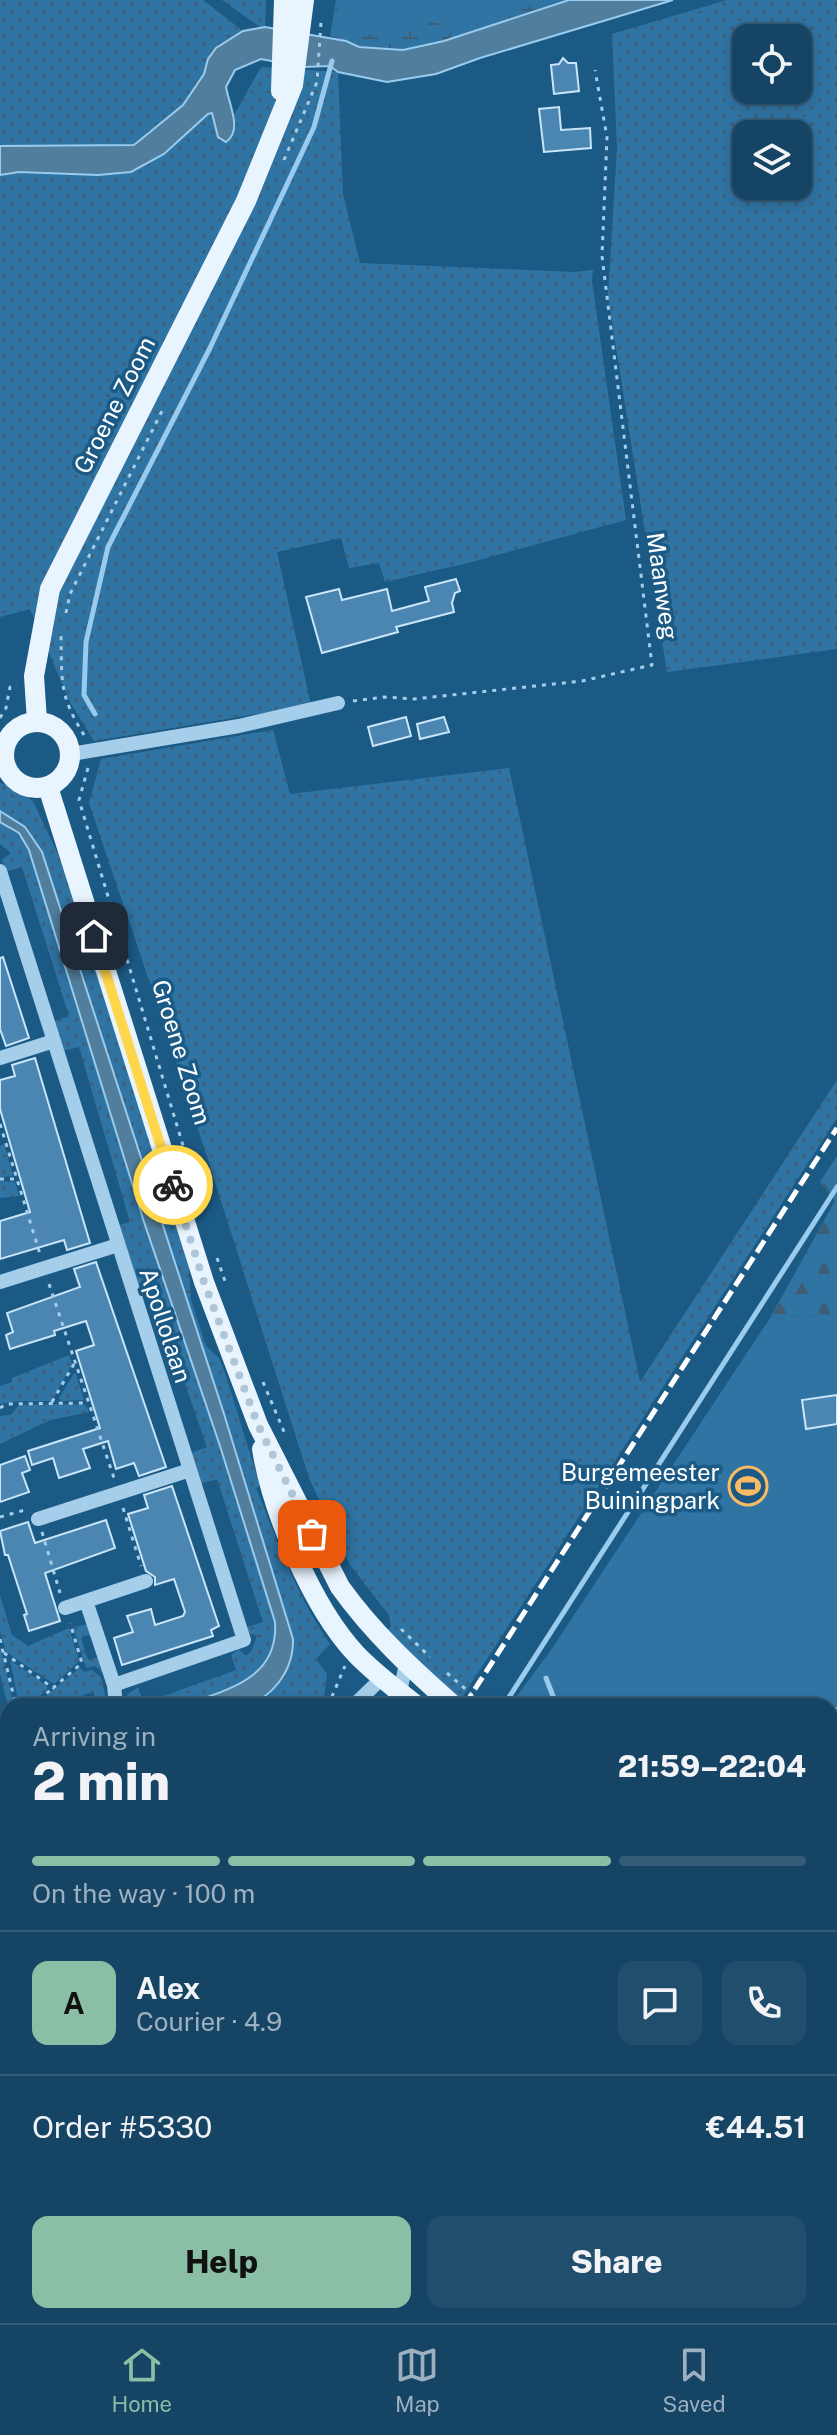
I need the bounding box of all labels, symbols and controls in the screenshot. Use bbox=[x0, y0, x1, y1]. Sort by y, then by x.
map controls bbox=[732, 24, 812, 200]
button: locate bbox=[732, 24, 812, 104]
button: layers bbox=[732, 120, 812, 200]
street label: Groene Zoom bbox=[67, 332, 161, 478]
street label: Maanweg bbox=[642, 531, 684, 641]
pin bbox=[60, 902, 128, 970]
icon: home bbox=[72, 914, 116, 958]
street label: Groene Zoom bbox=[147, 976, 217, 1128]
courier bbox=[133, 1145, 213, 1225]
icon: bike bbox=[151, 1163, 195, 1207]
street label: Apollolaan bbox=[134, 1264, 198, 1386]
place label: Burgemeester Buiningpark bbox=[561, 1458, 720, 1514]
sports icon: Burgemeester Buiningpark bbox=[727, 1465, 769, 1507]
pin bbox=[278, 1500, 346, 1568]
icon: bag bbox=[290, 1512, 334, 1556]
text: Arriving in bbox=[32, 1721, 156, 1752]
text: 21:59–22:04 bbox=[618, 1748, 806, 1784]
text: 2 min bbox=[32, 1751, 170, 1812]
text: On the way · 100 m bbox=[32, 1878, 255, 1909]
button: chat bbox=[618, 1961, 702, 2045]
button: phone bbox=[722, 1961, 806, 2045]
text: Alex bbox=[136, 1970, 200, 2006]
text: A bbox=[63, 1985, 85, 2021]
text: Courier · 4.9 bbox=[136, 2006, 282, 2037]
text: Order #5330 bbox=[32, 2109, 212, 2145]
text: €44.51 bbox=[706, 2109, 806, 2145]
button: Help bbox=[32, 2216, 411, 2308]
button: Share bbox=[427, 2216, 806, 2308]
tab: Home bbox=[111, 2343, 172, 2417]
tab: Map bbox=[395, 2343, 440, 2417]
tab: Saved bbox=[663, 2343, 726, 2417]

